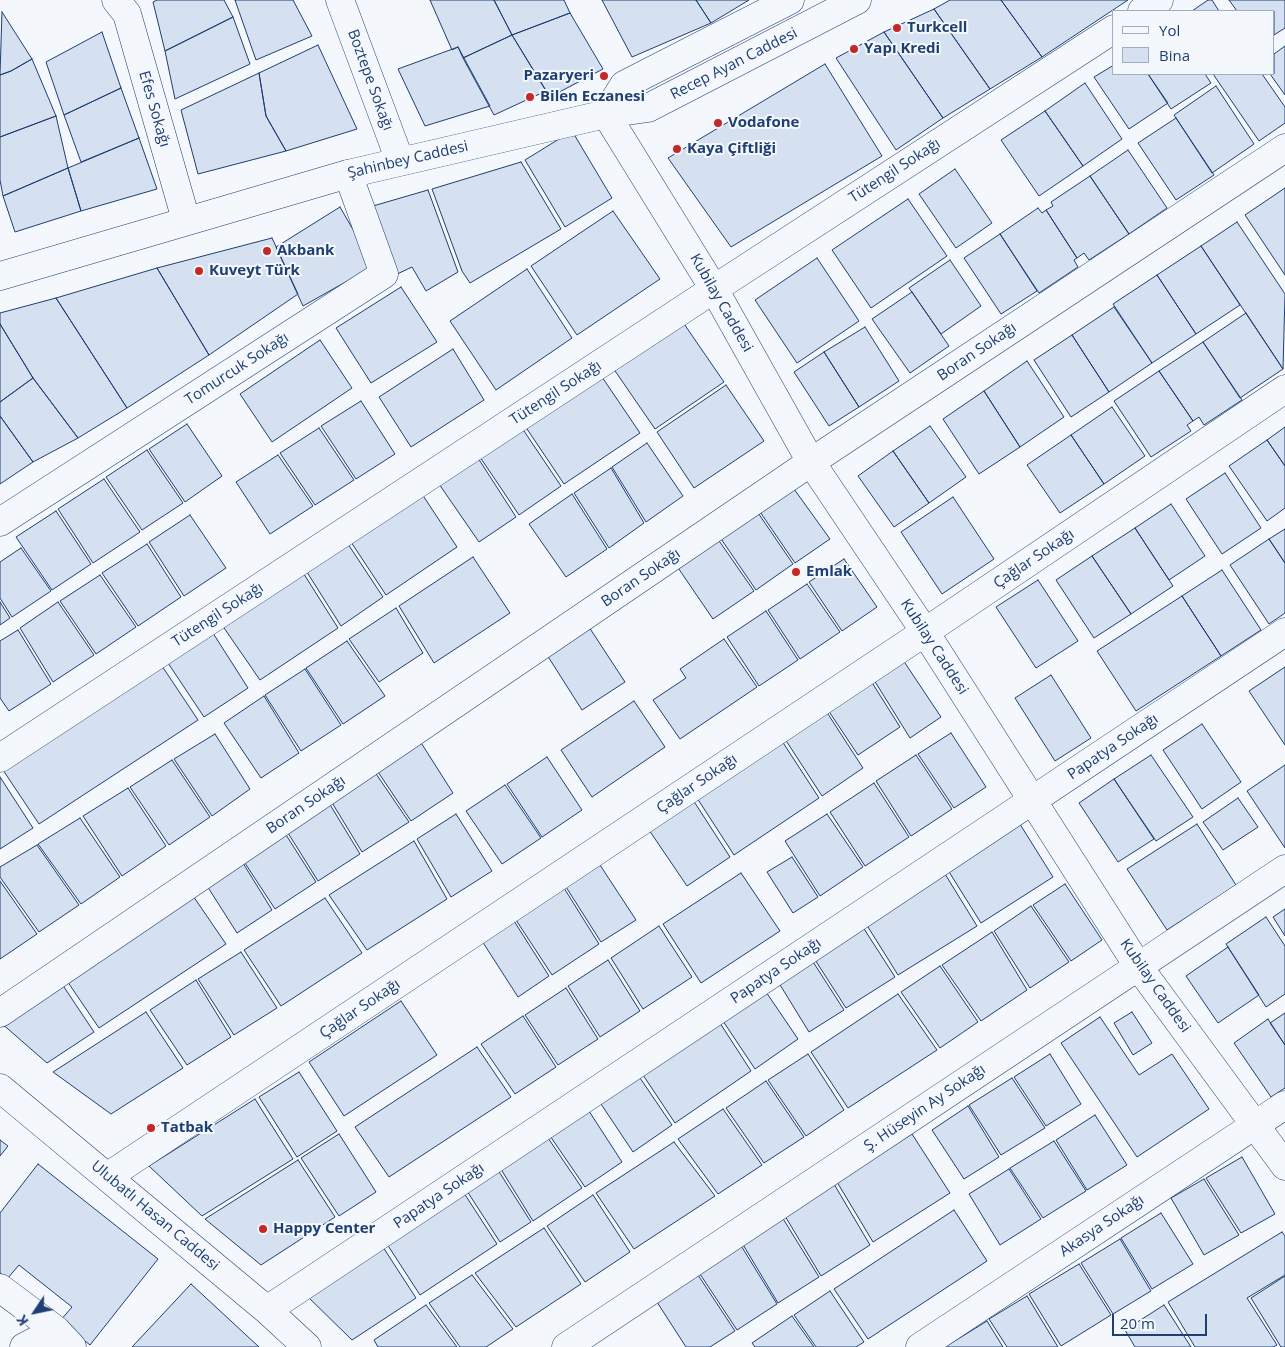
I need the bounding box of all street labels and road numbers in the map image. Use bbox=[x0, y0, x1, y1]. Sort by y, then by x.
street label: Recep Ayan Caddesi bbox=[667, 24, 801, 104]
street label: Boztepe Sokağı bbox=[343, 27, 397, 133]
street label: Efes Sokağı bbox=[135, 69, 173, 149]
street label: Tütengil Sokağı bbox=[846, 135, 944, 207]
street label: Şahinbey Caddesi bbox=[346, 137, 470, 183]
street label: Kubilay Caddesi bbox=[686, 251, 756, 355]
street label: Boran Sokağı bbox=[934, 319, 1020, 385]
street label: Tomurcuk Sokağı bbox=[182, 329, 292, 409]
street label: Tütengil Sokağı bbox=[507, 357, 605, 429]
street label: Çağlar Sokağı bbox=[990, 525, 1078, 593]
street label: Boran Sokağı bbox=[598, 545, 684, 611]
street label: Tütengil Sokağı bbox=[169, 579, 267, 651]
street label: Kubilay Caddesi bbox=[896, 596, 972, 698]
street label: Papatya Sokağı bbox=[1064, 710, 1162, 784]
street label: Çağlar Sokağı bbox=[653, 750, 741, 818]
street label: Boran Sokağı bbox=[263, 772, 349, 838]
street label: Papatya Sokağı bbox=[727, 934, 825, 1008]
street label: Kubilay Caddesi bbox=[1116, 936, 1194, 1036]
street label: Çağlar Sokağı bbox=[316, 975, 404, 1043]
street label: Ş. Hüseyin Ay Sokağı bbox=[861, 1061, 989, 1155]
street label: Ulubatlı Hasan Caddesi bbox=[87, 1157, 223, 1275]
street label: Papatya Sokağı bbox=[390, 1159, 488, 1233]
street label: Akasya Sokağı bbox=[1056, 1191, 1148, 1261]

